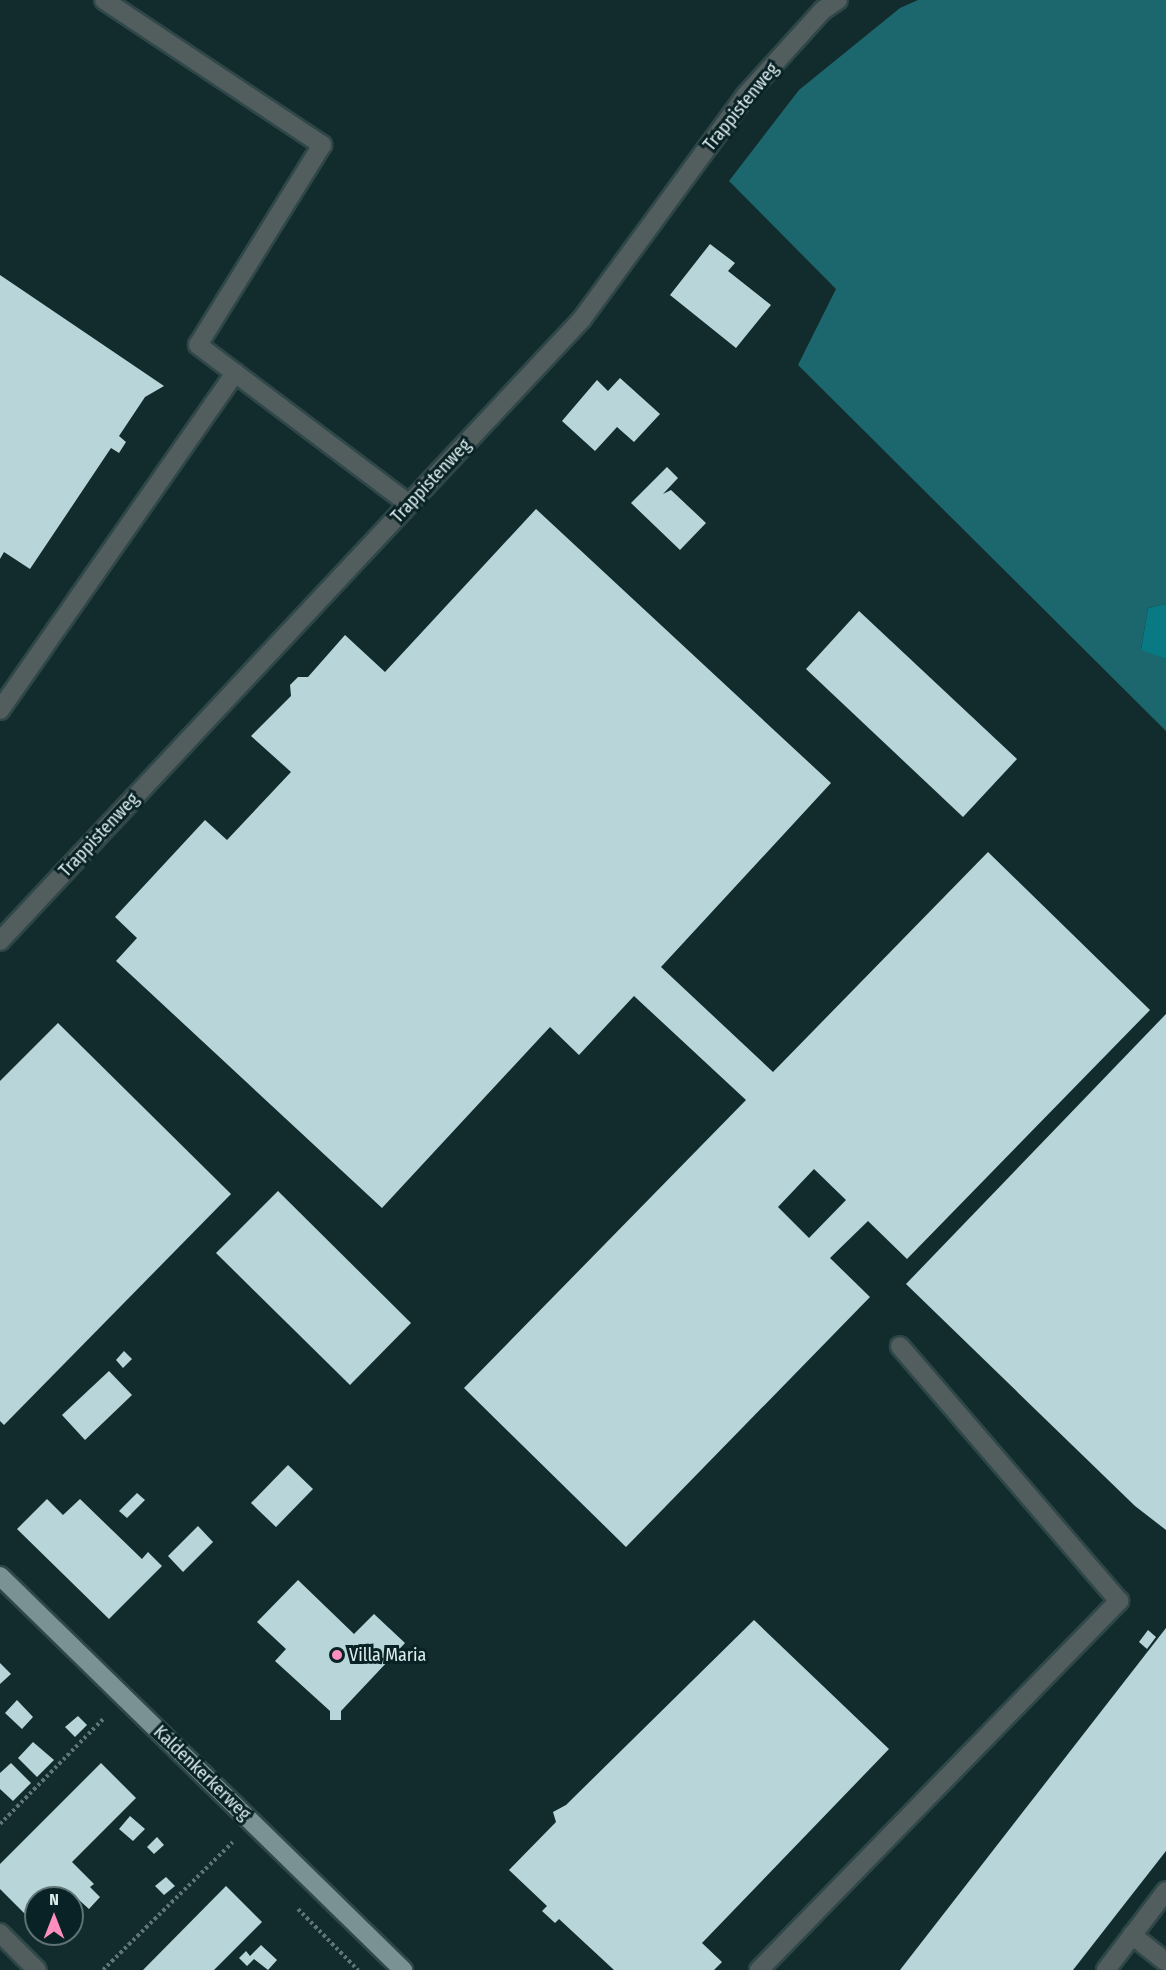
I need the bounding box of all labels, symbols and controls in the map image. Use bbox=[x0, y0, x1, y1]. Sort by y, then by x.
street label: Trappistenweg bbox=[699, 59, 783, 155]
street label: Trappistenweg bbox=[387, 435, 475, 527]
street label: Trappistenweg bbox=[55, 789, 143, 881]
place label: Villa Maria bbox=[349, 1644, 426, 1666]
marker: Villa Maria bbox=[330, 1648, 344, 1662]
street label: Kaldenkerkerweg bbox=[149, 1721, 255, 1825]
north arrow bbox=[24, 1886, 84, 1946]
text: N bbox=[49, 1890, 59, 1909]

